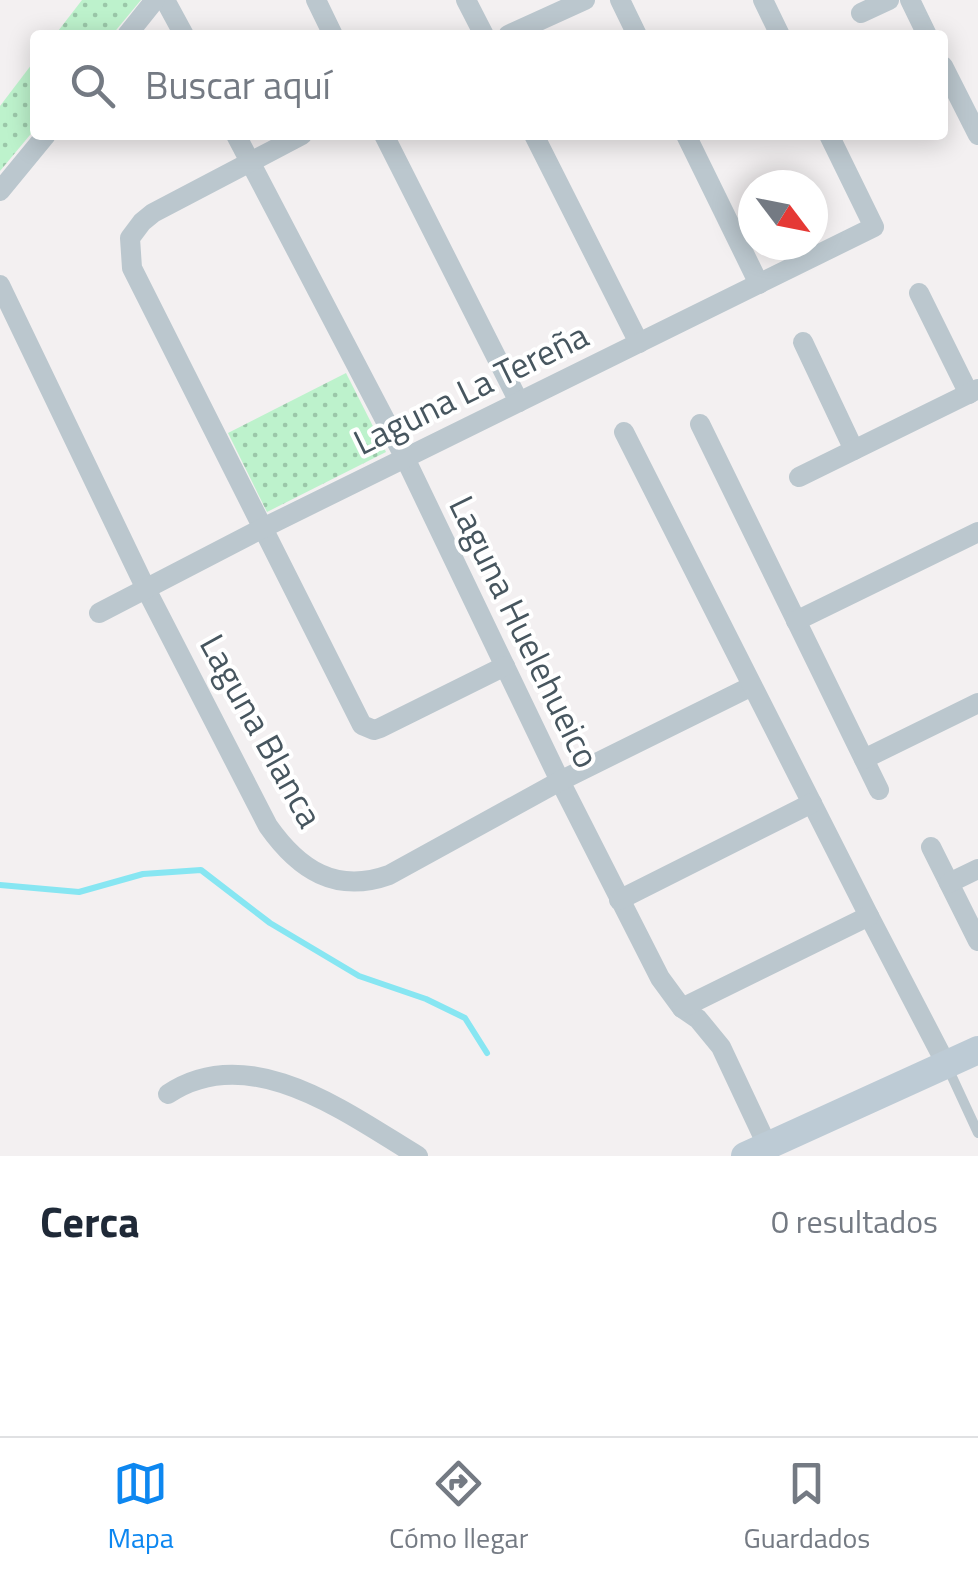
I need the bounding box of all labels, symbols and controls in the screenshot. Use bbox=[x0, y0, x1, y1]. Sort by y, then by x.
search box bbox=[30, 30, 948, 140]
text: Buscar aquí bbox=[145, 56, 331, 114]
icon: search bbox=[65, 58, 120, 113]
north arrow bbox=[738, 170, 828, 260]
street label: Laguna La Tereña bbox=[344, 308, 597, 468]
street label: Laguna Huelehueico bbox=[436, 486, 614, 777]
street label: Laguna Blanca bbox=[186, 624, 337, 837]
text: Cerca bbox=[40, 1189, 140, 1253]
text: 0 resultados bbox=[771, 1197, 938, 1245]
tab: Mapa bbox=[108, 1456, 174, 1559]
tab: Cómo llegar bbox=[389, 1456, 528, 1559]
tab: Guardados bbox=[743, 1456, 870, 1559]

